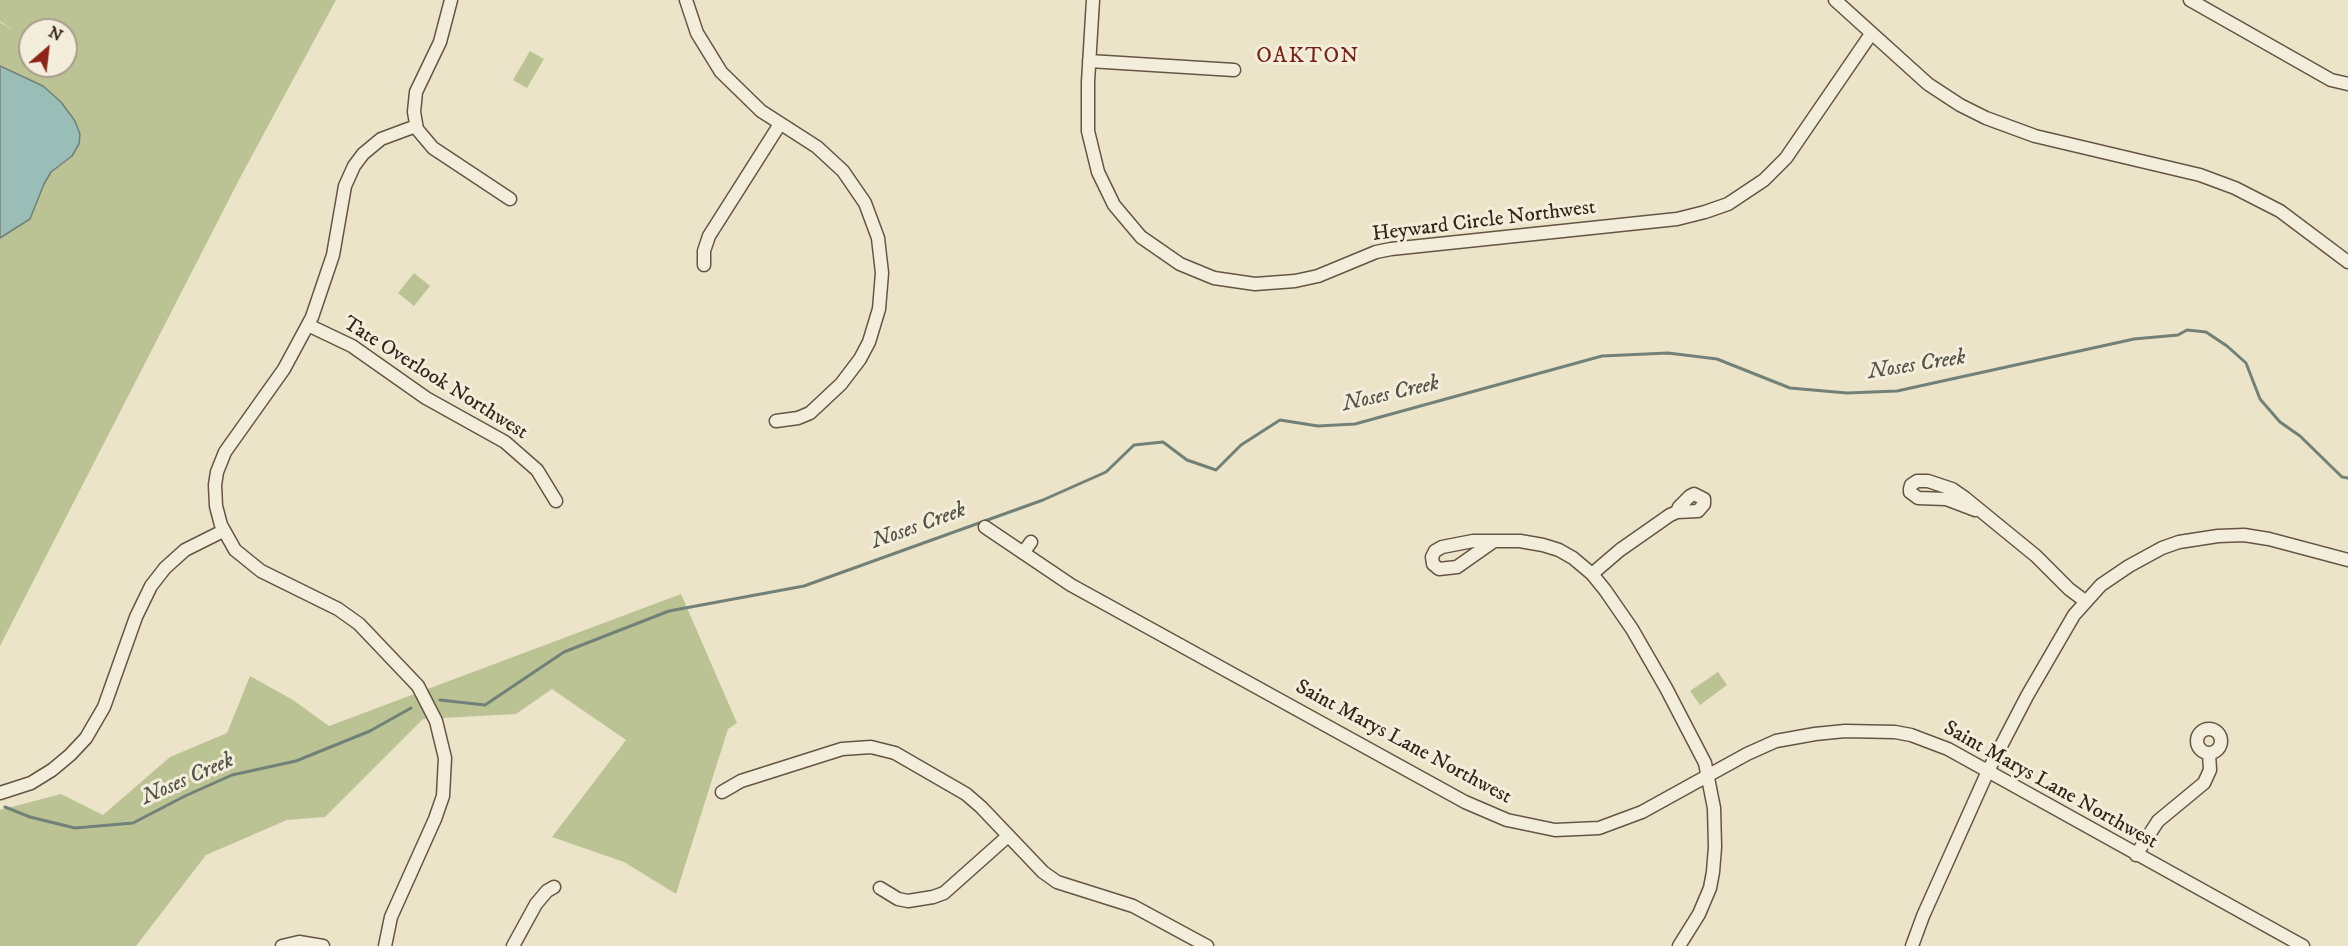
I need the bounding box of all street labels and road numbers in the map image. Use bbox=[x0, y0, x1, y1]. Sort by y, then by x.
street label: Heyward Circle Northwest bbox=[1371, 196, 1597, 248]
street label: Tate Overlook Northwest bbox=[338, 312, 532, 446]
street label: Saint Marys Lane Northwest bbox=[1291, 675, 1515, 811]
street label: Saint Marys Lane Northwest bbox=[1938, 717, 2162, 855]

